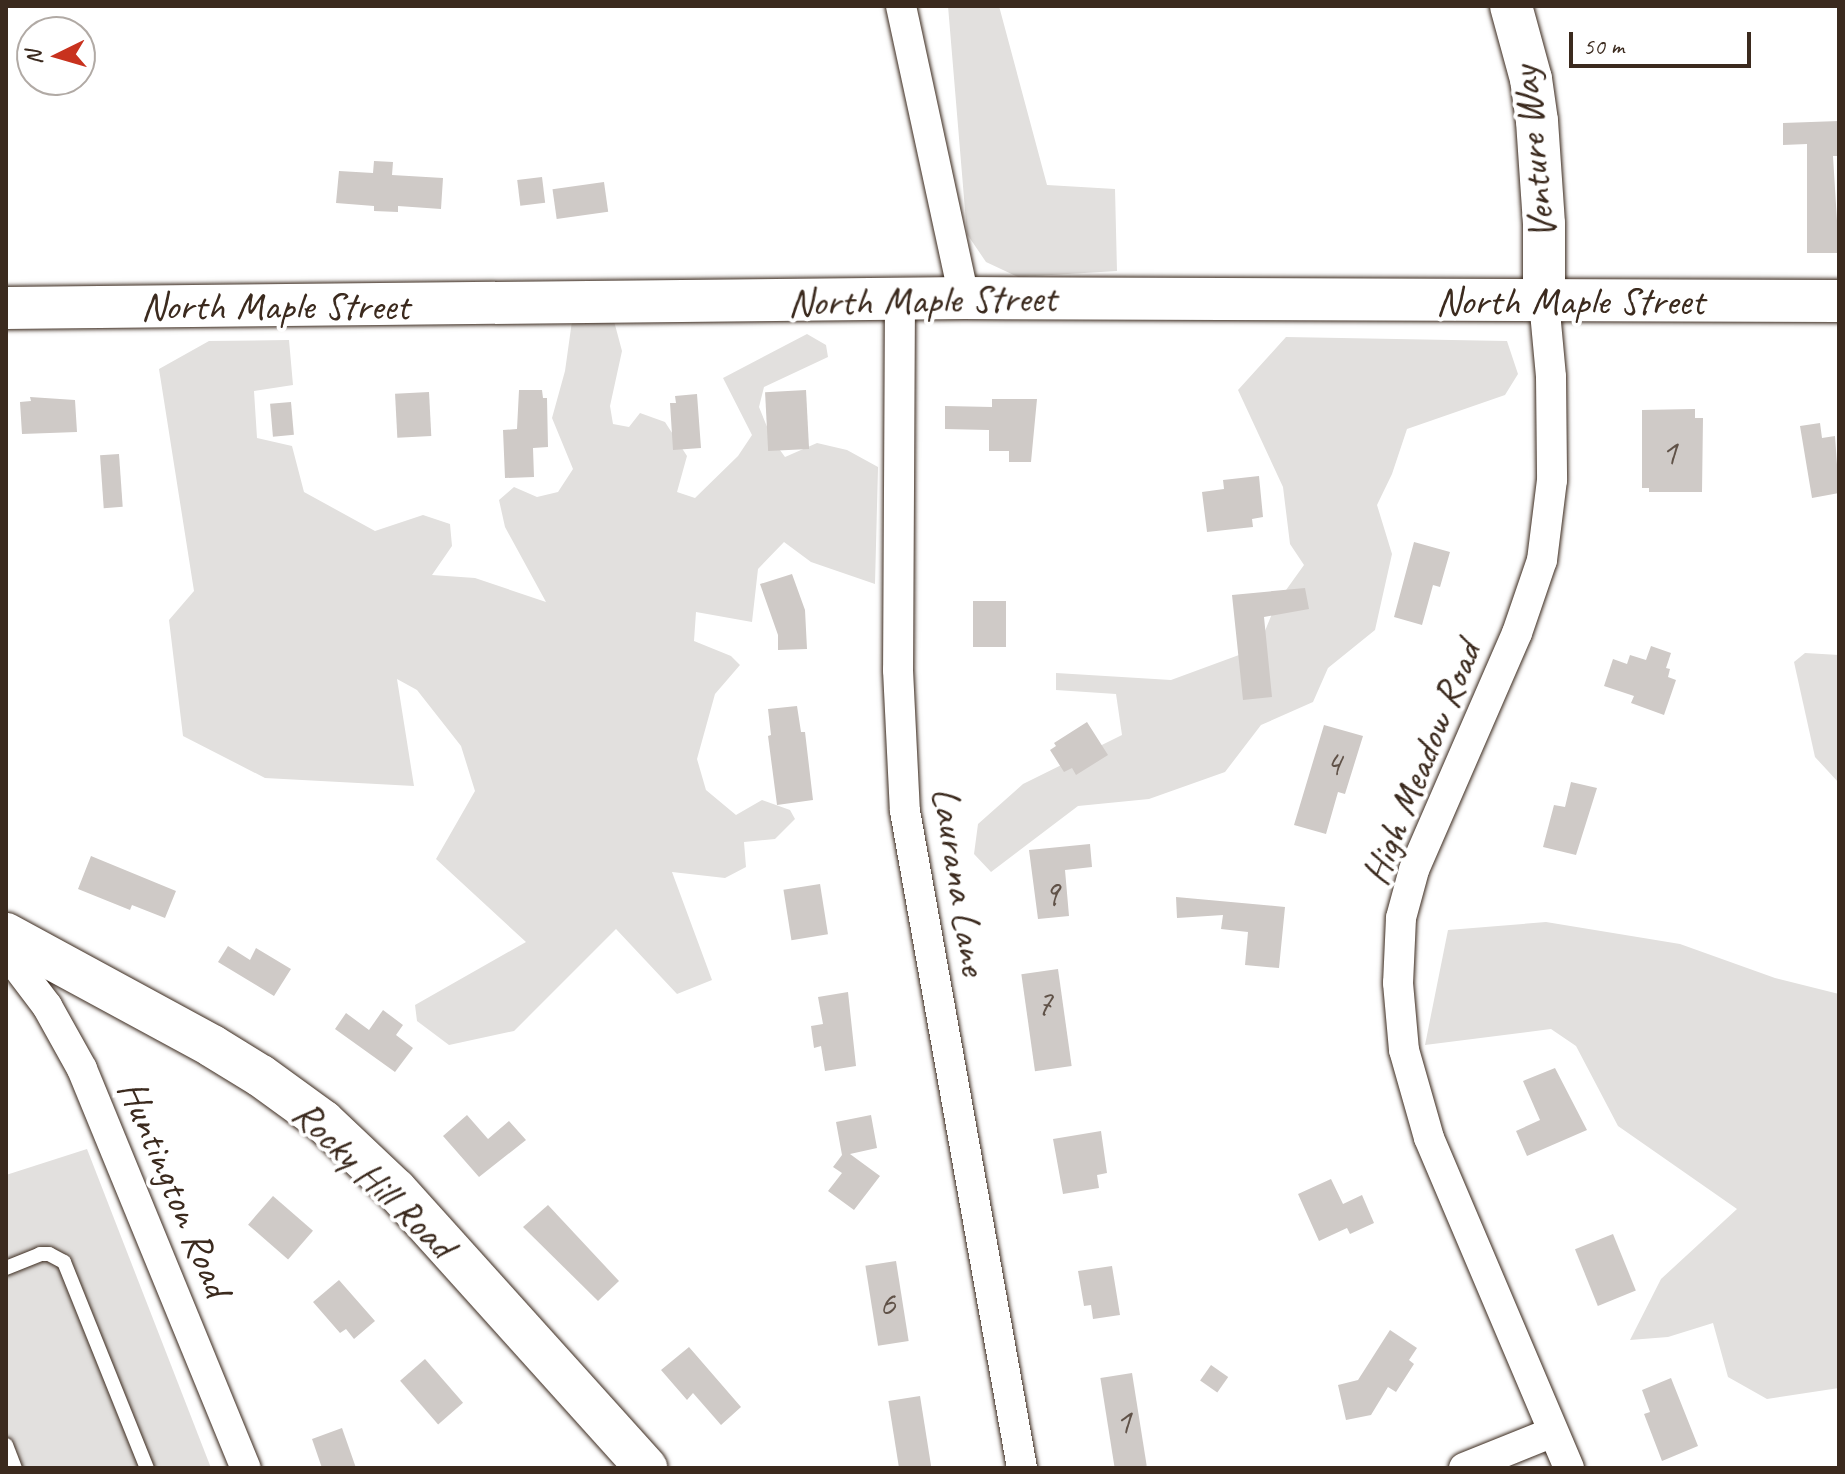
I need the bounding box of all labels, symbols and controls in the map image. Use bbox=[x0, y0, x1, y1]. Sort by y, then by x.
north arrow bbox=[16, 16, 96, 96]
scale bar bbox=[1573, 16, 1755, 66]
text: 50 m bbox=[1583, 31, 1624, 61]
text: N bbox=[20, 50, 49, 66]
street label: Venture Way bbox=[1500, 64, 1566, 242]
street label: North Maple Street bbox=[786, 274, 1058, 326]
street label: North Maple Street bbox=[1434, 277, 1706, 325]
street label: North Maple Street bbox=[139, 282, 411, 330]
house number: 1 bbox=[1661, 431, 1677, 475]
street label: High Meadow Road bbox=[1351, 635, 1491, 891]
house number: 4 bbox=[1325, 742, 1341, 786]
street label: Laurana Lane bbox=[921, 783, 999, 979]
house number: 9 bbox=[1043, 872, 1059, 916]
house number: 7 bbox=[1036, 982, 1052, 1026]
street label: Huntington Road bbox=[108, 1073, 242, 1303]
street label: Rocky Hill Road bbox=[283, 1090, 465, 1268]
house number: 6 bbox=[879, 1282, 895, 1326]
house number: 1 bbox=[1115, 1400, 1131, 1444]

